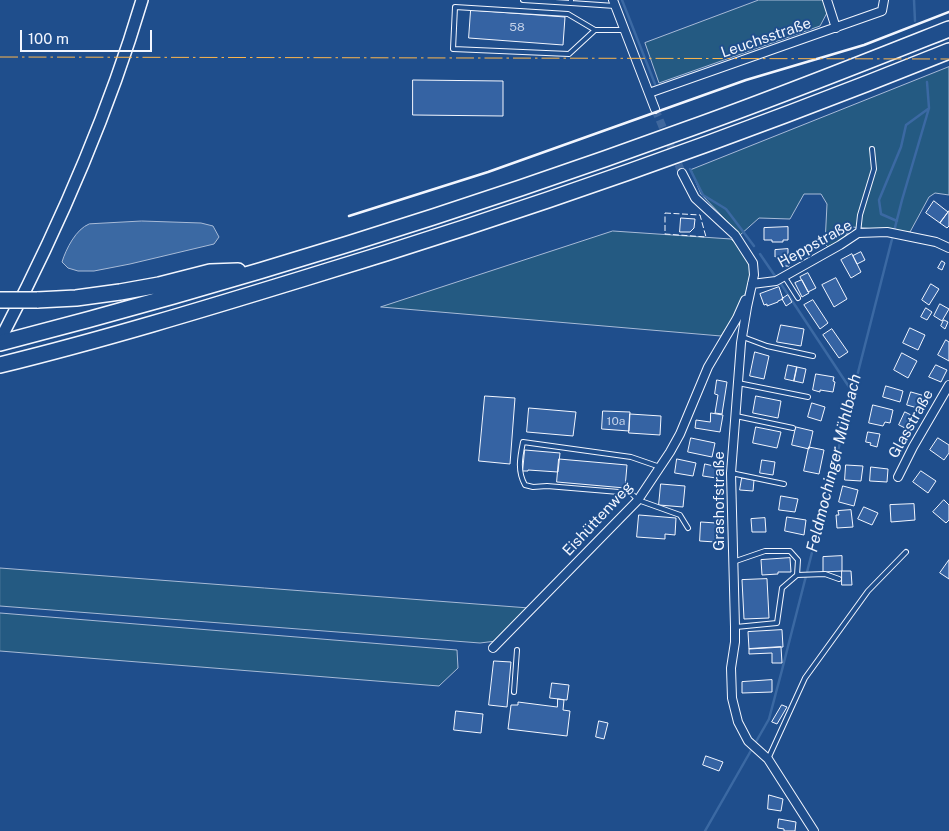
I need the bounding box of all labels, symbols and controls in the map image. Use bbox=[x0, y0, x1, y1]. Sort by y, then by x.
street label: Leuchsstraße bbox=[719, 14, 813, 62]
scale bar bbox=[22, 20, 155, 52]
house number: 58 bbox=[509, 20, 525, 34]
text: 100 m bbox=[28, 30, 69, 47]
street label: Heppstraße bbox=[775, 216, 855, 272]
water label: Feldmochinger Mühlbach bbox=[803, 372, 865, 554]
street label: Glasstraße bbox=[885, 387, 937, 461]
house number: 10a bbox=[607, 414, 625, 428]
street label: Grashofstraße bbox=[710, 451, 728, 551]
street label: Eishüttenweg bbox=[559, 478, 637, 560]

